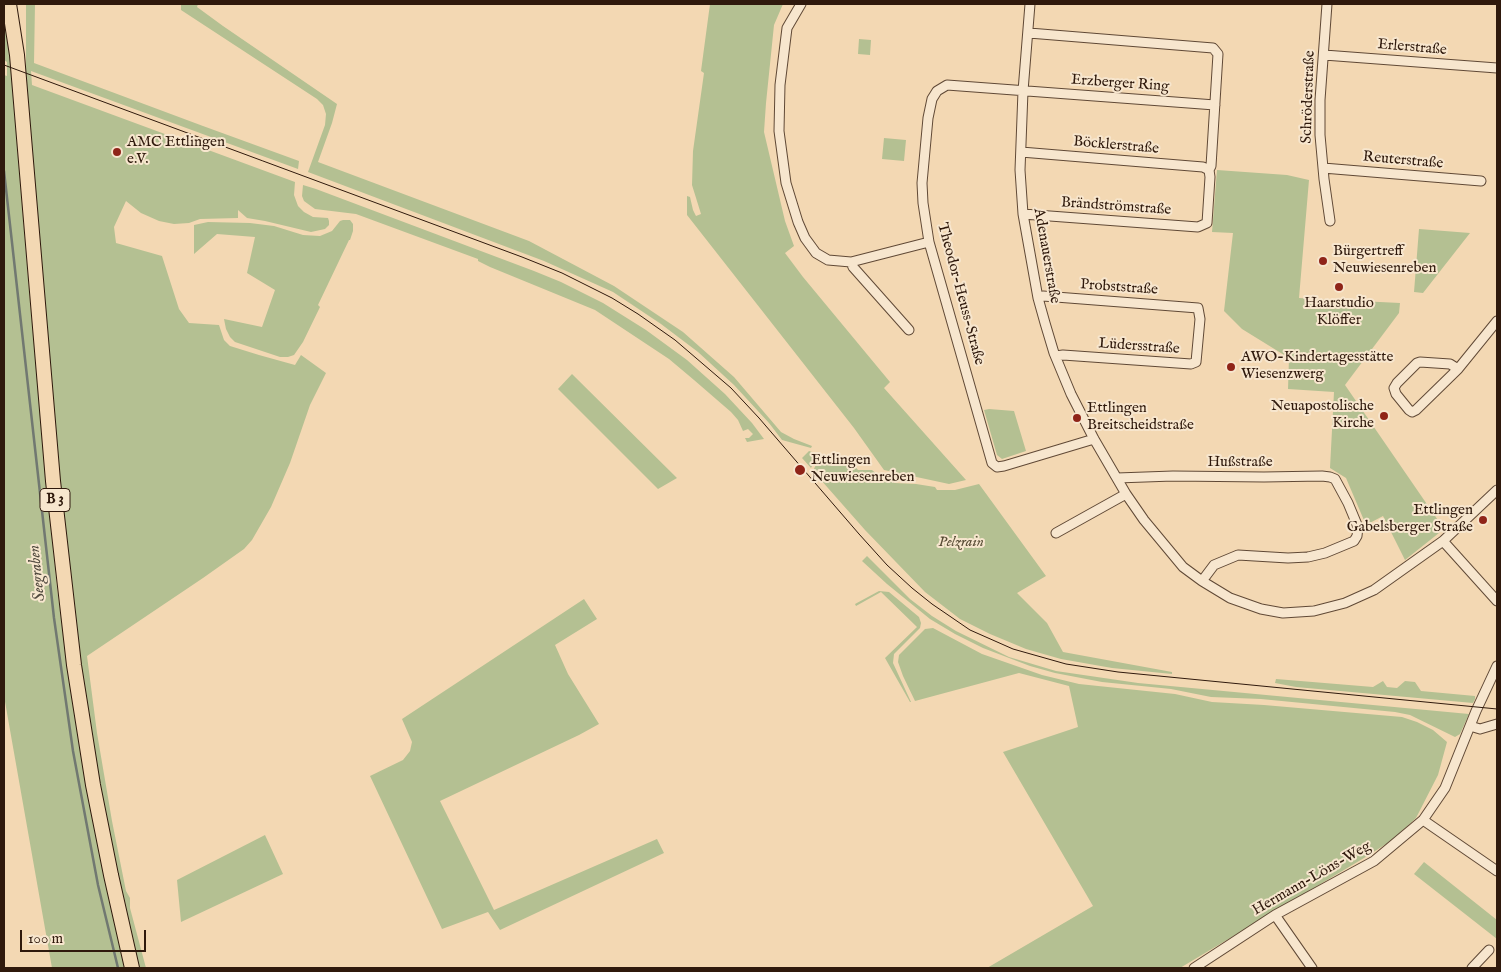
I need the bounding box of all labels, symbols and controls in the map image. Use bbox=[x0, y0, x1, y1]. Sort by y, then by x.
street label: Erlerstraße bbox=[1377, 36, 1447, 60]
street label: Schröderstraße bbox=[1298, 50, 1320, 144]
street label: Erzberger Ring bbox=[1070, 72, 1170, 96]
street label: Böcklerstraße bbox=[1072, 133, 1160, 159]
place label: AMC Ettlingen e.V. bbox=[127, 134, 225, 169]
marker: AMC Ettlingen e.V. bbox=[111, 146, 123, 158]
street label: Reuterstraße bbox=[1362, 149, 1444, 173]
street label: Brändströmstraße bbox=[1060, 194, 1172, 220]
street label: Adenauerstraße bbox=[1029, 207, 1063, 305]
street label: Theodor-Heuss-Straße bbox=[932, 221, 988, 367]
place label: Bürgertreff Neuwiesenreben bbox=[1333, 243, 1436, 278]
marker: Bürgertreff Neuwiesenreben bbox=[1317, 255, 1329, 267]
street label: Probststraße bbox=[1080, 276, 1158, 300]
marker: Haarstudio Klöffer bbox=[1333, 281, 1345, 293]
place label: Haarstudio Klöffer bbox=[1304, 295, 1374, 330]
street label: Lüdersstraße bbox=[1098, 335, 1180, 359]
place label: AWO-Kindertagesstätte Wiesenzwerg bbox=[1241, 349, 1393, 384]
marker: AWO-Kindertagesstätte Wiesenzwerg bbox=[1225, 361, 1237, 373]
place label: Neuapostolische Kirche bbox=[1271, 398, 1374, 433]
place label: Ettlingen Breitscheidstraße bbox=[1087, 400, 1194, 435]
marker: Neuapostolische Kirche bbox=[1378, 410, 1390, 422]
marker: Ettlingen Breitscheidstraße bbox=[1071, 412, 1083, 424]
place label: Ettlingen Neuwiesenreben bbox=[811, 452, 914, 487]
street label: Hußstraße bbox=[1207, 454, 1273, 472]
marker: Ettlingen Neuwiesenreben bbox=[793, 463, 807, 477]
road number: B 3 bbox=[40, 488, 70, 512]
place label: Ettlingen Gabelsberger Straße bbox=[1347, 502, 1473, 537]
marker: Ettlingen Gabelsberger Straße bbox=[1477, 514, 1489, 526]
park label: Pelzrain bbox=[938, 534, 984, 552]
water label: Seegraben bbox=[26, 544, 50, 602]
street label: Hermann-Löns-Weg bbox=[1250, 838, 1374, 920]
scale bar bbox=[22, 920, 149, 952]
text: 100 m bbox=[28, 929, 63, 948]

